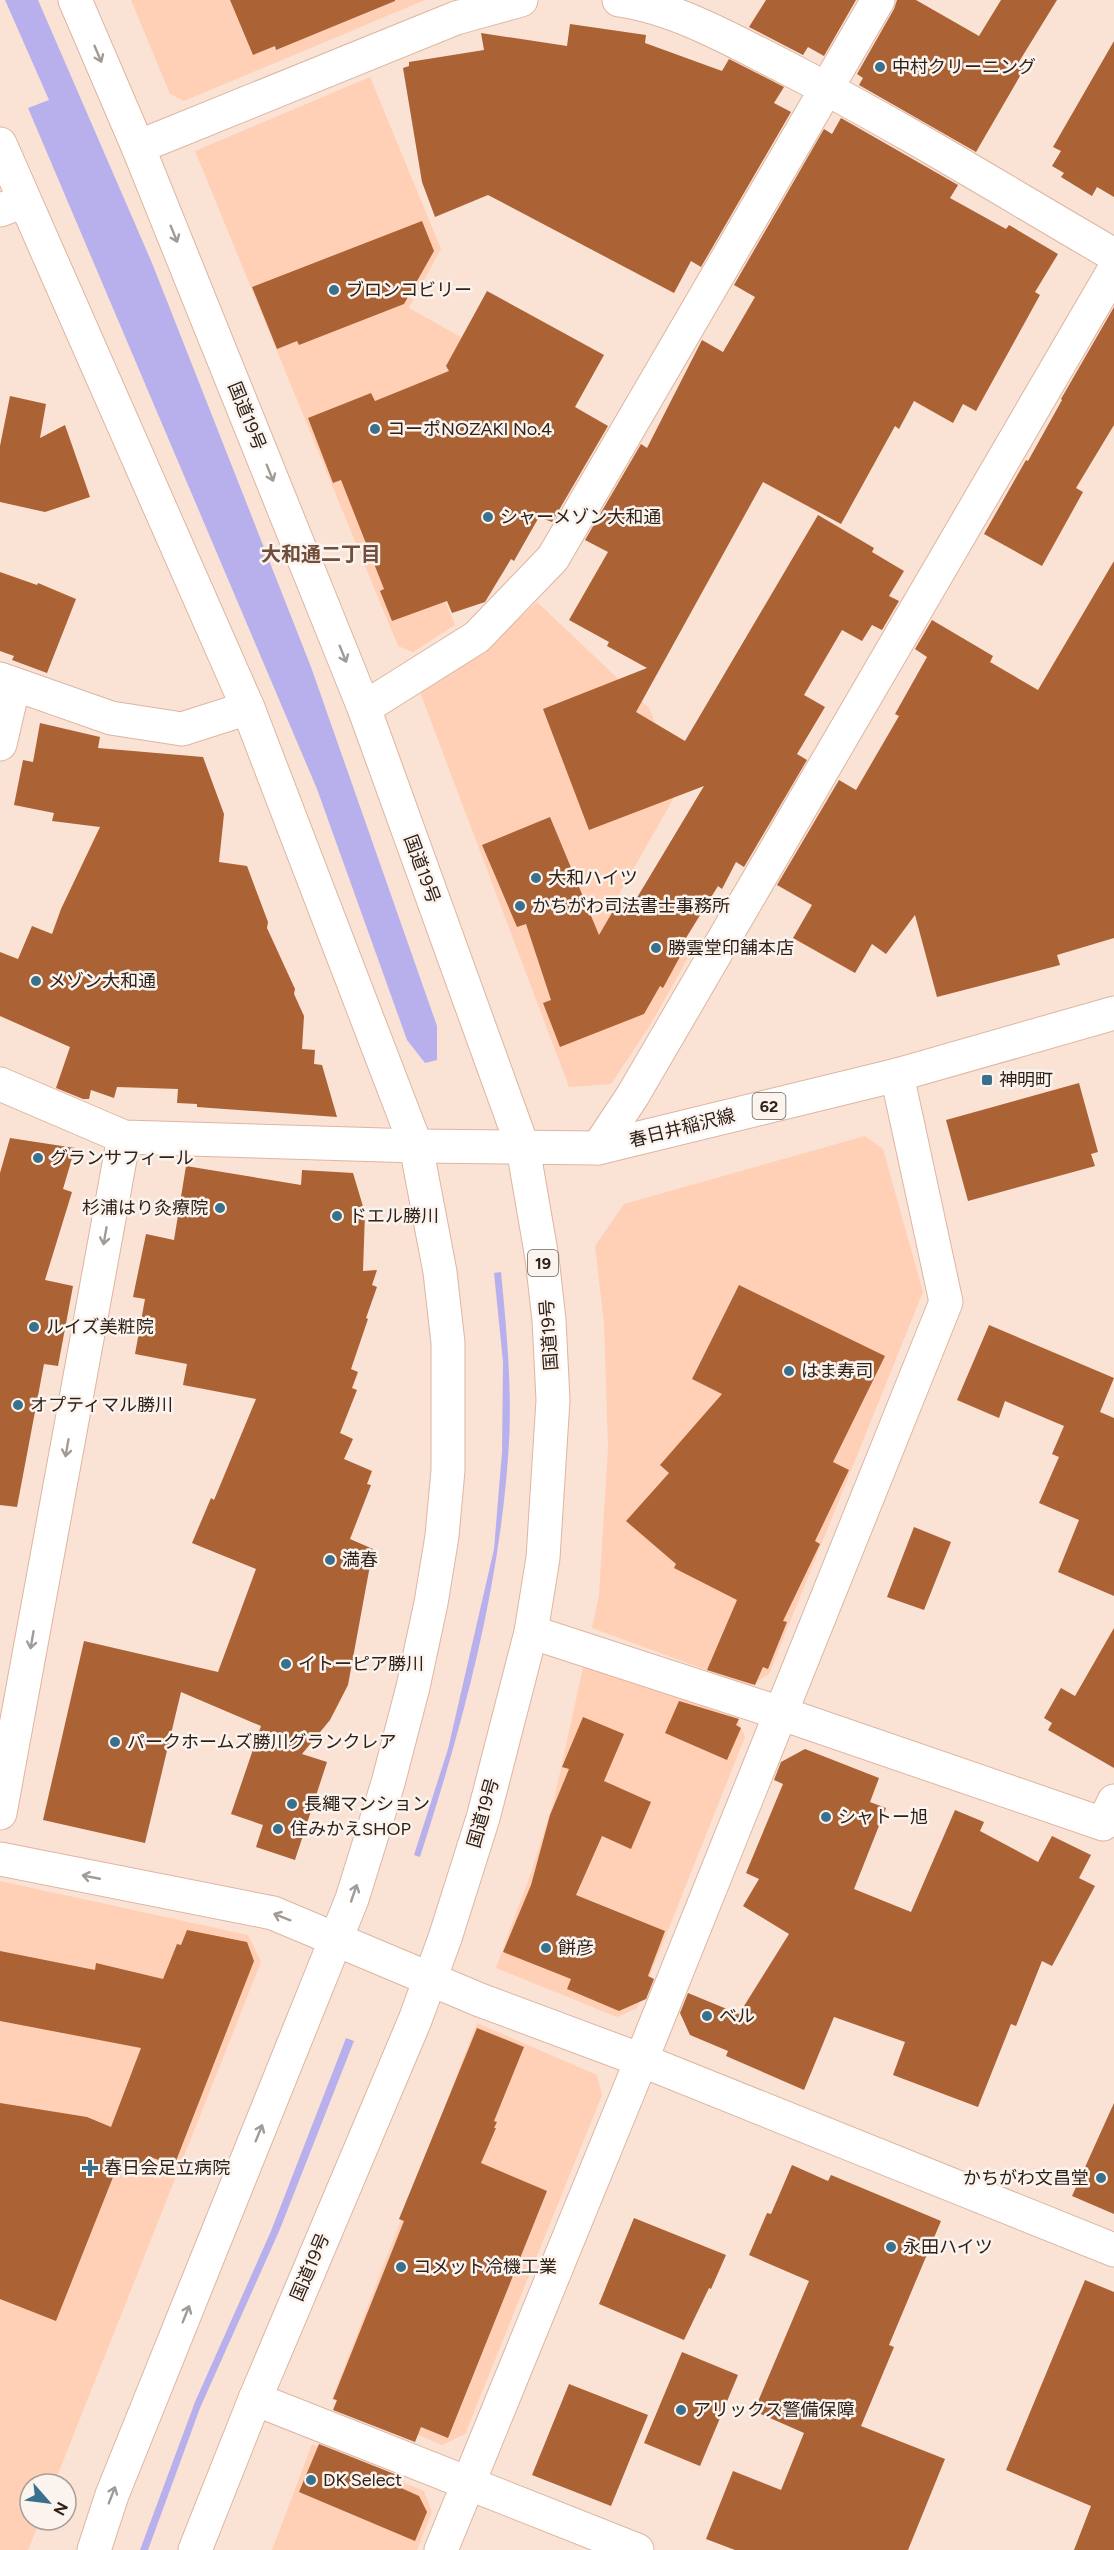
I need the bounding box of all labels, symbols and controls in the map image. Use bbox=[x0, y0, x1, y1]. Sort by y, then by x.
one-way arrow bbox=[93, 44, 105, 62]
place label: 中村クリーニング bbox=[892, 56, 1036, 78]
marker: 中村クリーニング bbox=[873, 60, 887, 74]
one-way arrow bbox=[169, 224, 180, 242]
place label: ブロンコビリー bbox=[346, 279, 472, 301]
marker: ブロンコビリー bbox=[327, 283, 341, 297]
street label: 国道19号 bbox=[223, 379, 271, 453]
place label: コーポNOZAKI No.4 bbox=[387, 418, 552, 440]
marker: コーポNOZAKI No.4 bbox=[368, 422, 382, 436]
one-way arrow bbox=[265, 463, 276, 482]
place label: シャーメゾン大和通 bbox=[500, 506, 661, 528]
marker: シャーメゾン大和通 bbox=[481, 510, 495, 524]
district label: 大和通二丁目 bbox=[261, 542, 381, 566]
one-way arrow bbox=[338, 644, 349, 663]
street label: 国道19号 bbox=[399, 832, 445, 906]
place label: 大和ハイツ bbox=[548, 867, 638, 889]
marker: 大和ハイツ bbox=[529, 871, 543, 885]
place label: かちがわ司法書士事務所 bbox=[532, 895, 730, 917]
marker: かちがわ司法書士事務所 bbox=[513, 899, 527, 913]
place label: 勝雲堂印舗本店 bbox=[668, 937, 794, 959]
marker: 勝雲堂印舗本店 bbox=[649, 941, 663, 955]
place label: メゾン大和通 bbox=[48, 970, 156, 992]
marker: メゾン大和通 bbox=[29, 974, 43, 988]
place label: 神明町 bbox=[999, 1069, 1053, 1091]
marker: 神明町 bbox=[980, 1073, 994, 1087]
road number: 62 bbox=[752, 1093, 786, 1119]
street label: 春日井稲沢線 bbox=[627, 1104, 737, 1152]
place label: グランサフィール bbox=[50, 1147, 194, 1169]
marker: グランサフィール bbox=[31, 1151, 45, 1165]
place label: 杉浦はり灸療院 bbox=[82, 1197, 208, 1219]
marker: 杉浦はり灸療院 bbox=[213, 1201, 227, 1215]
place label: ドエル勝川 bbox=[349, 1205, 439, 1227]
marker: ドエル勝川 bbox=[330, 1209, 344, 1223]
one-way arrow bbox=[100, 1225, 111, 1245]
road number: 19 bbox=[528, 1250, 558, 1276]
street label: 国道19号 bbox=[536, 1299, 562, 1371]
place label: ルイズ美粧院 bbox=[46, 1316, 153, 1338]
marker: ルイズ美粧院 bbox=[27, 1320, 41, 1334]
place label: はま寿司 bbox=[801, 1360, 873, 1382]
marker: はま寿司 bbox=[782, 1364, 796, 1378]
place label: オプティマル勝川 bbox=[30, 1394, 173, 1416]
marker: オプティマル勝川 bbox=[11, 1398, 25, 1412]
one-way arrow bbox=[61, 1438, 72, 1457]
place label: 満春 bbox=[342, 1549, 378, 1571]
marker: 満春 bbox=[323, 1553, 337, 1567]
one-way arrow bbox=[26, 1630, 37, 1649]
place label: イトーピア勝川 bbox=[298, 1653, 424, 1675]
marker: イトーピア勝川 bbox=[279, 1657, 293, 1671]
place label: パークホームズ勝川グランクレア bbox=[127, 1731, 396, 1753]
marker: パークホームズ勝川グランクレア bbox=[108, 1735, 122, 1749]
street label: 国道19号 bbox=[463, 1776, 503, 1850]
place label: 長繩マンション bbox=[304, 1793, 430, 1815]
marker: 長繩マンション bbox=[285, 1797, 299, 1811]
place label: シャトー旭 bbox=[838, 1806, 928, 1828]
marker: シャトー旭 bbox=[819, 1810, 833, 1824]
place label: 住みかえSHOP bbox=[290, 1818, 411, 1840]
marker: 住みかえSHOP bbox=[271, 1822, 285, 1836]
one-way arrow bbox=[82, 1871, 101, 1882]
one-way arrow bbox=[349, 1884, 360, 1903]
one-way arrow bbox=[273, 1911, 291, 1922]
place label: 餅彦 bbox=[558, 1937, 594, 1959]
marker: 餅彦 bbox=[539, 1941, 553, 1955]
place label: ベル bbox=[719, 2005, 755, 2027]
marker: ベル bbox=[700, 2009, 714, 2023]
one-way arrow bbox=[254, 2124, 265, 2143]
place label: 春日会足立病院 bbox=[104, 2157, 230, 2179]
marker: 春日会足立病院 bbox=[81, 2159, 99, 2177]
place label: かちがわ文昌堂 bbox=[963, 2167, 1089, 2189]
marker: かちがわ文昌堂 bbox=[1094, 2171, 1108, 2185]
street label: 国道19号 bbox=[286, 2230, 334, 2304]
place label: 永田ハイツ bbox=[903, 2236, 993, 2258]
marker: 永田ハイツ bbox=[884, 2240, 898, 2254]
place label: コメット冷機工業 bbox=[413, 2256, 557, 2278]
marker: コメット冷機工業 bbox=[394, 2260, 408, 2274]
one-way arrow bbox=[181, 2305, 192, 2324]
place label: アリックス警備保障 bbox=[693, 2399, 854, 2421]
marker: アリックス警備保障 bbox=[674, 2403, 688, 2417]
place label: DK Select bbox=[323, 2469, 402, 2491]
north arrow bbox=[18, 2472, 78, 2532]
marker: DK Select bbox=[304, 2473, 318, 2487]
one-way arrow bbox=[108, 2486, 119, 2504]
text: N bbox=[50, 2499, 72, 2519]

